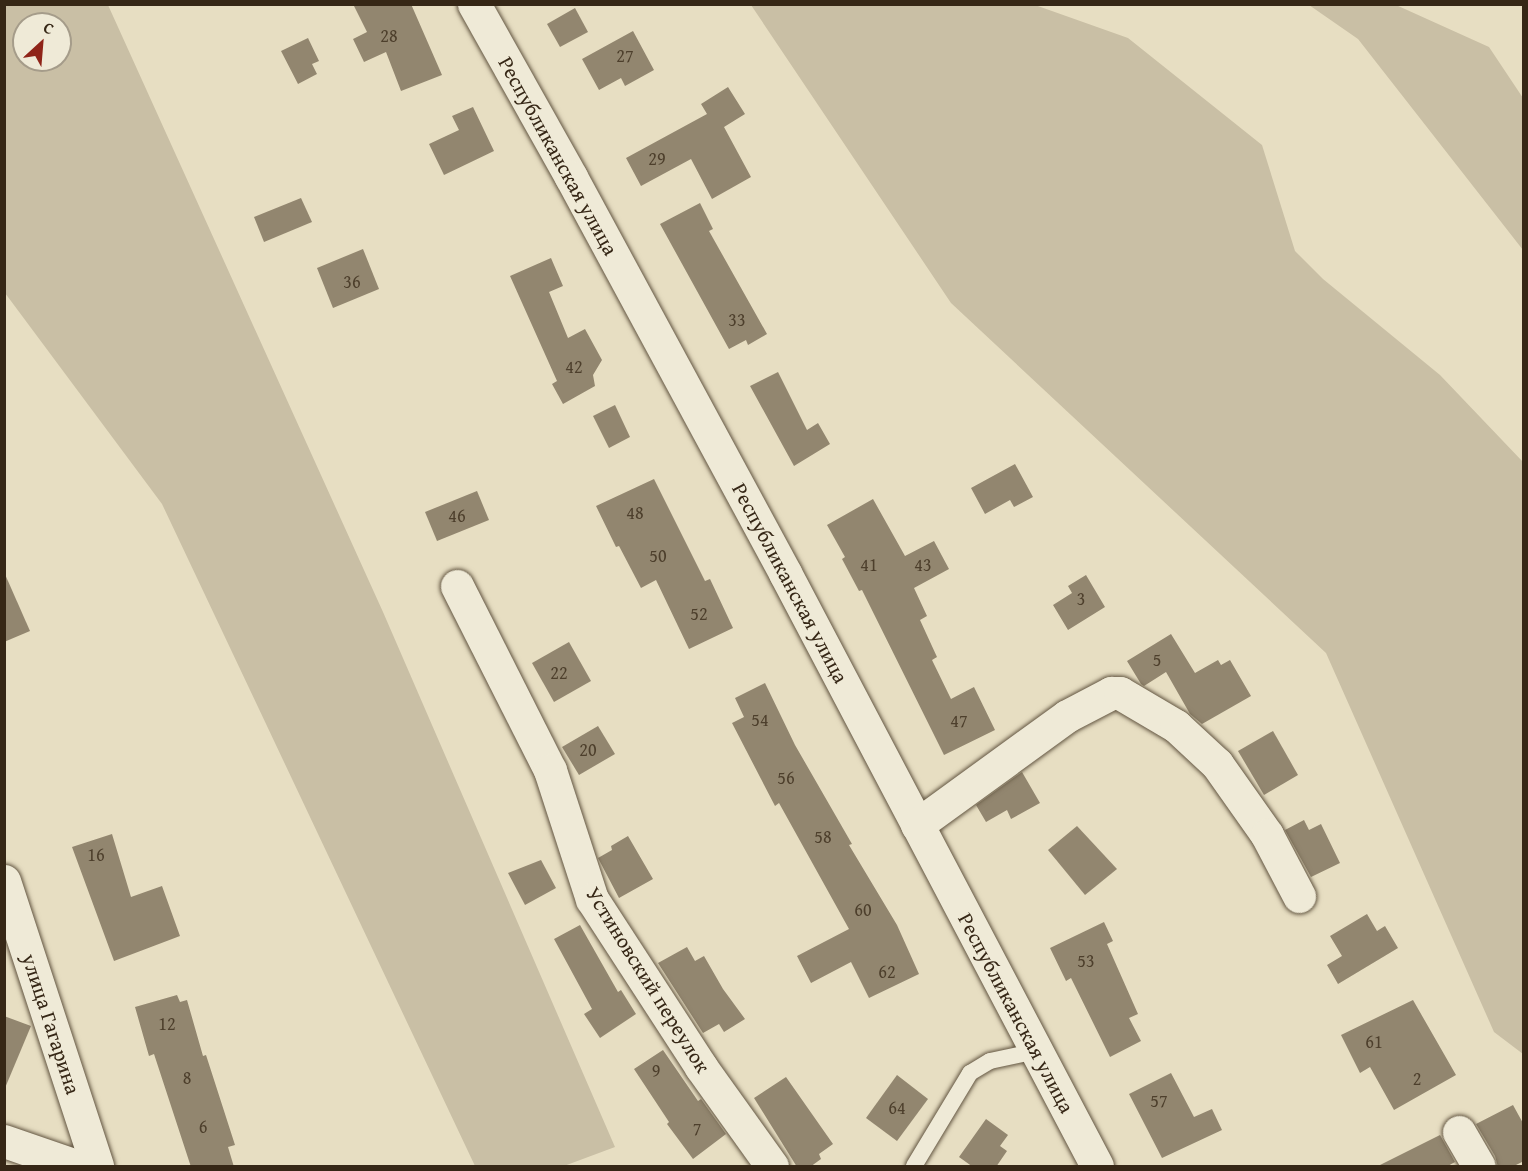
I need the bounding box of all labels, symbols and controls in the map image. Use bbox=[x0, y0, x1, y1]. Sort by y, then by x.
north arrow bbox=[12, 12, 72, 72]
text: С bbox=[40, 15, 58, 40]
house number: 28 bbox=[380, 25, 398, 47]
house number: 27 bbox=[616, 45, 634, 67]
street label: Республиканская улица bbox=[493, 52, 623, 260]
house number: 29 bbox=[648, 148, 666, 170]
house number: 36 bbox=[343, 271, 361, 293]
house number: 33 bbox=[728, 309, 746, 331]
house number: 42 bbox=[565, 356, 583, 378]
street label: Республиканская улица bbox=[726, 479, 854, 687]
house number: 48 bbox=[626, 502, 644, 524]
house number: 46 bbox=[448, 505, 466, 527]
house number: 50 bbox=[649, 545, 667, 567]
house number: 41 bbox=[860, 554, 878, 576]
house number: 43 bbox=[914, 554, 932, 576]
house number: 3 bbox=[1077, 588, 1085, 610]
house number: 52 bbox=[690, 603, 708, 625]
house number: 5 bbox=[1153, 649, 1161, 671]
house number: 22 bbox=[550, 662, 568, 684]
house number: 54 bbox=[751, 709, 769, 731]
house number: 47 bbox=[950, 710, 968, 732]
house number: 20 bbox=[579, 739, 597, 761]
house number: 56 bbox=[777, 767, 795, 789]
house number: 58 bbox=[814, 826, 832, 848]
house number: 16 bbox=[87, 844, 105, 866]
street label: Устиновский переулок bbox=[580, 882, 716, 1078]
house number: 60 bbox=[854, 899, 872, 921]
street label: Республиканская улица bbox=[952, 909, 1080, 1117]
house number: 53 bbox=[1077, 950, 1095, 972]
street label: улица Гагарина bbox=[16, 951, 86, 1097]
house number: 62 bbox=[878, 961, 896, 983]
house number: 12 bbox=[158, 1013, 176, 1035]
house number: 61 bbox=[1365, 1031, 1383, 1053]
house number: 9 bbox=[652, 1060, 660, 1082]
house number: 8 bbox=[183, 1067, 191, 1089]
house number: 2 bbox=[1413, 1068, 1421, 1090]
house number: 57 bbox=[1150, 1090, 1168, 1112]
house number: 64 bbox=[888, 1097, 906, 1119]
house number: 6 bbox=[199, 1116, 207, 1138]
house number: 7 bbox=[693, 1118, 701, 1140]

